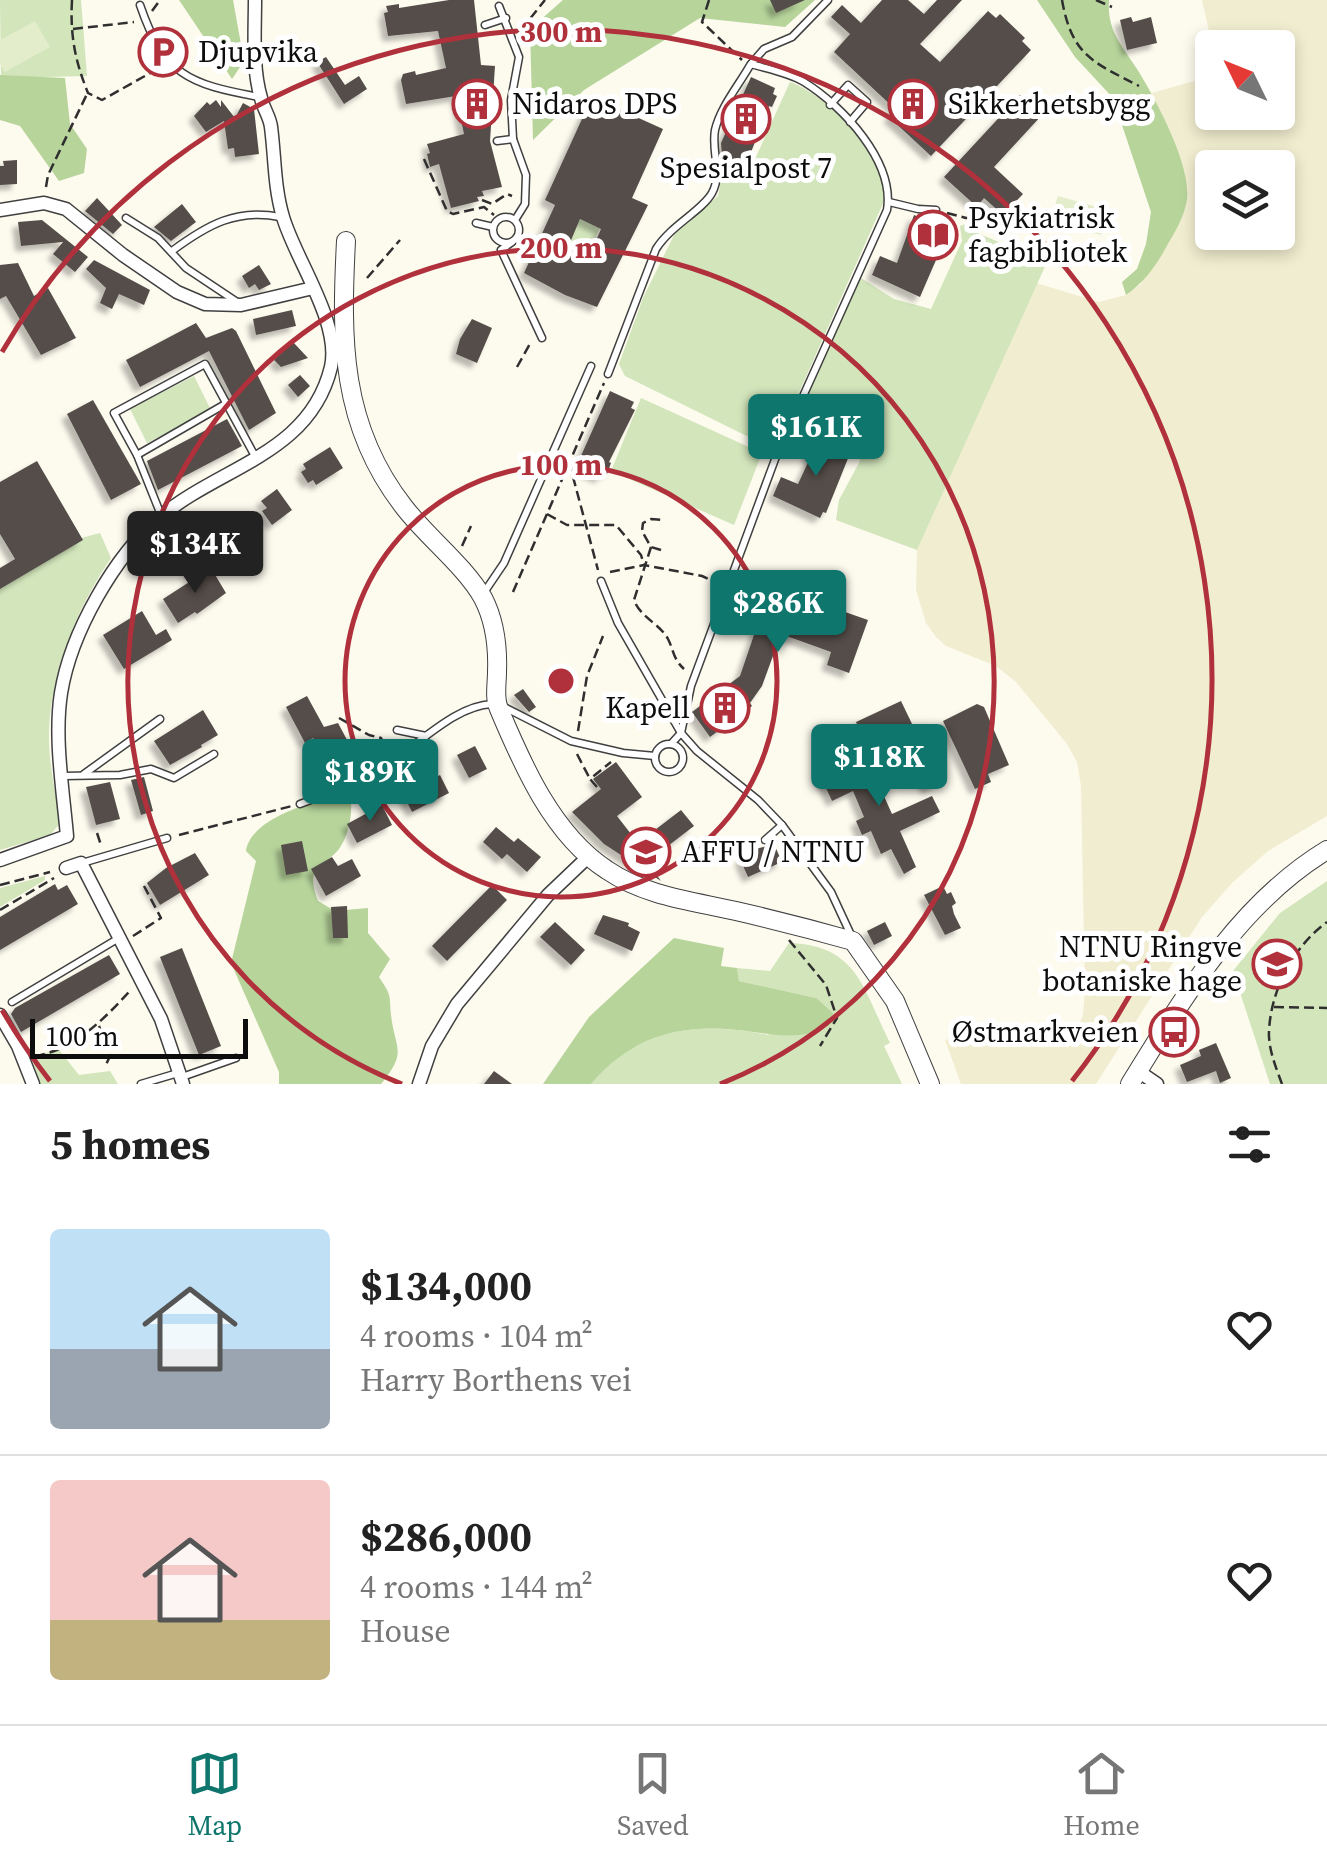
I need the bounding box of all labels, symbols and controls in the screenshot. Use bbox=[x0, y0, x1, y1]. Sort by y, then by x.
text: 300 m bbox=[520, 11, 602, 52]
parking icon: Djupvika bbox=[137, 26, 189, 78]
north arrow bbox=[1195, 30, 1295, 130]
map controls bbox=[1195, 30, 1295, 250]
place label: Djupvika bbox=[198, 31, 319, 72]
building icon: Nidaros DPS bbox=[451, 78, 503, 130]
building icon: Sikkerhetsbygg bbox=[887, 78, 939, 130]
place label: Nidaros DPS bbox=[512, 83, 677, 124]
place label: Sikkerhetsbygg bbox=[948, 83, 1151, 124]
building icon: Spesialpost 7 bbox=[720, 93, 772, 145]
place label: Spesialpost 7 bbox=[660, 147, 832, 188]
button: layers bbox=[1195, 150, 1295, 250]
place label: Psykiatrisk fagbibliotek bbox=[968, 197, 1128, 272]
library icon: Psykiatrisk fagbibliotek bbox=[907, 209, 959, 261]
text: 200 m bbox=[520, 227, 602, 268]
pin: $161K bbox=[746, 394, 886, 479]
text: $161K bbox=[770, 404, 862, 448]
text: 100 m bbox=[520, 444, 602, 485]
pin: $134K bbox=[125, 511, 265, 596]
text: $134K bbox=[149, 521, 241, 565]
pin: $286K bbox=[708, 570, 848, 655]
text: $286K bbox=[732, 580, 824, 624]
centre of rings bbox=[543, 663, 579, 699]
building icon: Kapell bbox=[699, 682, 751, 734]
place label: Kapell bbox=[605, 687, 690, 728]
pin: $118K bbox=[809, 724, 949, 809]
text: $118K bbox=[833, 734, 925, 778]
pin: $189K bbox=[300, 739, 440, 824]
text: $189K bbox=[324, 749, 416, 793]
school or university icon: AFFU / NTNU bbox=[620, 826, 672, 878]
place label: AFFU / NTNU bbox=[681, 831, 864, 872]
place label: NTNU Ringve botaniske hage bbox=[1042, 926, 1242, 1001]
school or university icon: NTNU Ringve botaniske hage bbox=[1251, 938, 1303, 990]
bus stop icon: Østmarkveien bbox=[1148, 1006, 1200, 1058]
place label: Østmarkveien bbox=[952, 1011, 1139, 1052]
scale bar bbox=[30, 1014, 248, 1058]
text: 100 m bbox=[45, 1017, 119, 1055]
text: 5 homes bbox=[50, 1115, 210, 1173]
icon: filters bbox=[1222, 1117, 1277, 1172]
text: $134,000 bbox=[360, 1256, 532, 1314]
icon: home bbox=[130, 1269, 250, 1389]
icon: heart bbox=[1222, 1302, 1277, 1357]
text: 4 rooms · 104 m² bbox=[360, 1314, 593, 1358]
text: Harry Borthens vei bbox=[360, 1358, 632, 1402]
text: $286,000 bbox=[360, 1507, 532, 1565]
icon: home bbox=[130, 1520, 250, 1640]
icon: heart bbox=[1222, 1553, 1277, 1608]
text: 4 rooms · 144 m² bbox=[360, 1565, 593, 1609]
text: House bbox=[360, 1609, 451, 1653]
tab: Map bbox=[187, 1746, 242, 1844]
tab: Saved bbox=[617, 1746, 689, 1844]
tab: Home bbox=[1063, 1746, 1140, 1844]

